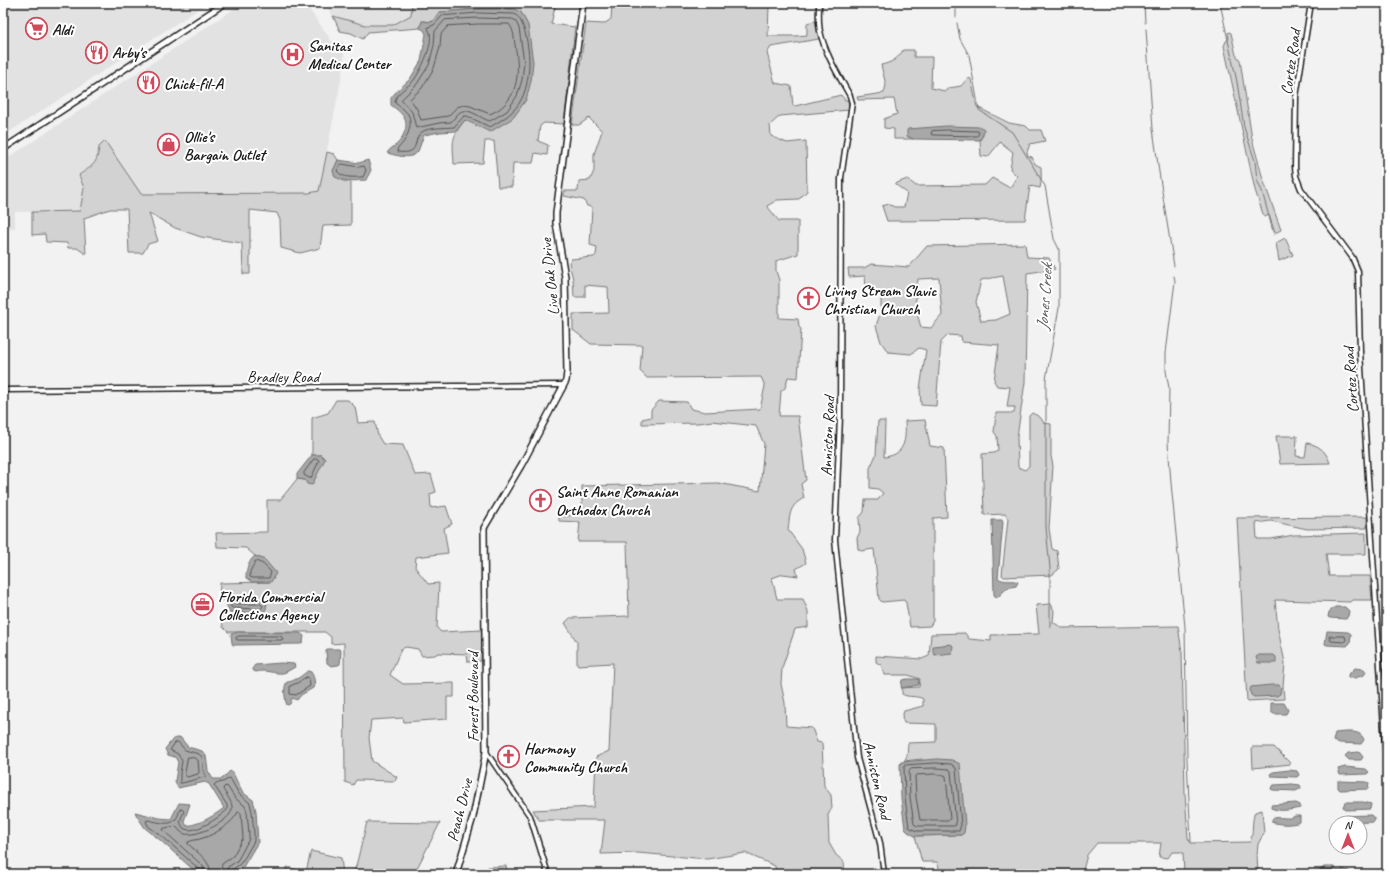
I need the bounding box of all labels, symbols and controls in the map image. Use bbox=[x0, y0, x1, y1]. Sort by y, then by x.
supermarket icon: Aldi bbox=[24, 16, 50, 42]
place label: Aldi bbox=[52, 20, 74, 40]
street label: Cortez Road bbox=[1277, 26, 1306, 96]
place label: Sanitas Medical Center bbox=[308, 36, 393, 74]
restaurant icon: Arby's bbox=[84, 39, 110, 65]
hospital icon: Sanitas Medical Center bbox=[280, 41, 306, 67]
place label: Arby's bbox=[112, 43, 147, 63]
restaurant icon: Chick-fil-A bbox=[136, 70, 162, 96]
place label: Chick-fil-A bbox=[164, 74, 225, 94]
place label: Ollie's Bargain Outlet bbox=[184, 127, 267, 165]
shop icon: Ollie's Bargain Outlet bbox=[155, 132, 181, 158]
street label: Live Oak Drive bbox=[536, 236, 564, 316]
water label: Jones Creek bbox=[1032, 261, 1057, 333]
place label: Living Stream Slavic Christian Church bbox=[824, 281, 937, 319]
church icon: Living Stream Slavic Christian Church bbox=[795, 286, 821, 312]
street label: Cortez Road bbox=[1339, 344, 1363, 413]
street label: Bradley Road bbox=[247, 367, 322, 387]
street label: Anniston Road bbox=[817, 393, 839, 476]
place label: Saint Anne Romanian Orthodox Church bbox=[556, 482, 678, 520]
church icon: Saint Anne Romanian Orthodox Church bbox=[527, 487, 553, 513]
place label: Florida Commercial Collections Agency bbox=[218, 587, 326, 625]
office icon: Florida Commercial Collections Agency bbox=[190, 592, 216, 618]
street label: Forest Boulevard bbox=[463, 649, 483, 742]
place label: Harmony Community Church bbox=[524, 739, 628, 777]
street label: Anniston Road bbox=[858, 739, 896, 824]
church icon: Harmony Community Church bbox=[495, 744, 521, 770]
street label: Peach Drive bbox=[443, 775, 478, 844]
north arrow bbox=[1328, 815, 1368, 855]
text: N bbox=[1345, 818, 1354, 832]

